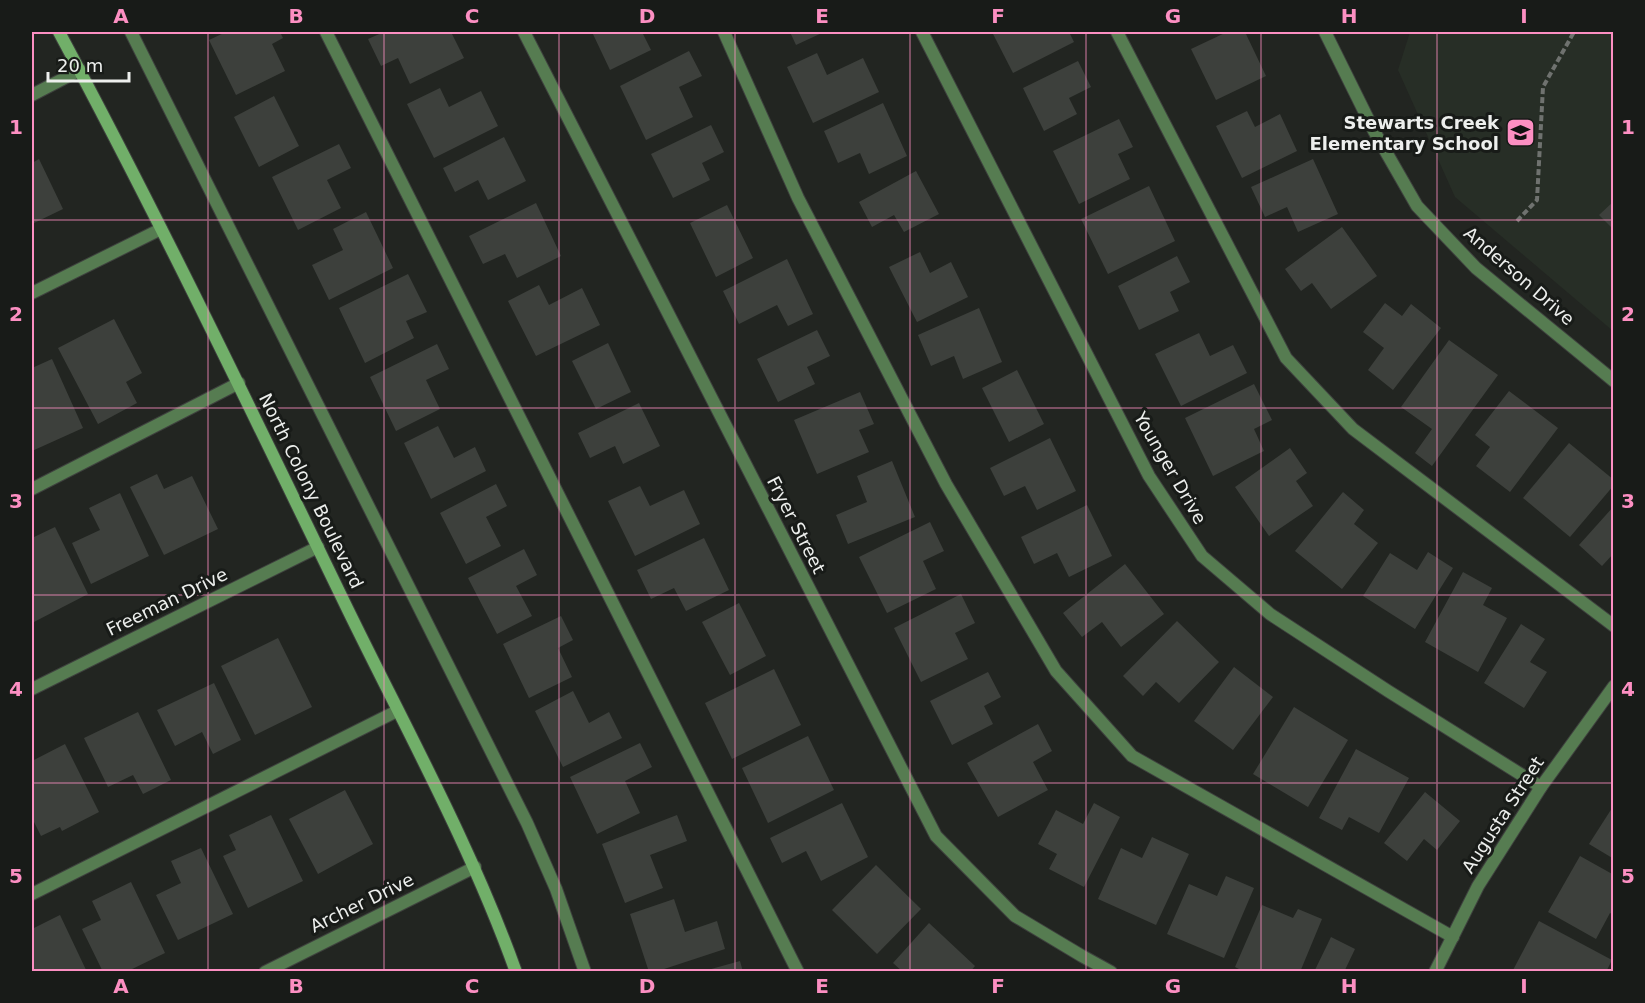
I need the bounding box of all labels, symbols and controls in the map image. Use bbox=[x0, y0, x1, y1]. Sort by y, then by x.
text: A bbox=[113, 4, 129, 28]
text: B bbox=[288, 4, 304, 28]
text: C bbox=[465, 4, 479, 28]
text: D bbox=[639, 4, 655, 28]
text: E bbox=[815, 4, 829, 28]
text: F bbox=[991, 4, 1005, 28]
text: G bbox=[1165, 4, 1181, 28]
text: H bbox=[1341, 4, 1357, 28]
text: I bbox=[1520, 4, 1528, 28]
scale bar bbox=[48, 45, 129, 83]
text: 20 m bbox=[57, 55, 103, 76]
place label: Stewarts Creek Elementary School bbox=[1310, 112, 1500, 154]
text: 1 bbox=[9, 115, 23, 139]
text: 1 bbox=[1621, 115, 1635, 139]
school or university icon: Stewarts Creek Elementary School bbox=[1504, 117, 1536, 149]
street label: Anderson Drive bbox=[1460, 222, 1579, 329]
text: 2 bbox=[9, 302, 23, 326]
text: 2 bbox=[1621, 302, 1635, 326]
street label: North Colony Boulevard bbox=[255, 390, 368, 592]
street label: Younger Drive bbox=[1129, 407, 1211, 528]
street label: Fryer Street bbox=[763, 473, 830, 577]
text: 3 bbox=[9, 489, 23, 513]
text: 3 bbox=[1621, 489, 1635, 513]
street label: Freeman Drive bbox=[103, 563, 231, 640]
text: 4 bbox=[9, 677, 23, 701]
text: 4 bbox=[1621, 677, 1635, 701]
street label: Augusta Street bbox=[1457, 753, 1548, 877]
text: 5 bbox=[9, 864, 23, 888]
text: 5 bbox=[1621, 864, 1635, 888]
street label: Archer Drive bbox=[306, 868, 417, 937]
text: A bbox=[113, 974, 129, 998]
text: B bbox=[288, 974, 304, 998]
text: C bbox=[465, 974, 479, 998]
text: D bbox=[639, 974, 655, 998]
text: E bbox=[815, 974, 829, 998]
text: F bbox=[991, 974, 1005, 998]
text: G bbox=[1165, 974, 1181, 998]
text: H bbox=[1341, 974, 1357, 998]
text: I bbox=[1520, 974, 1528, 998]

